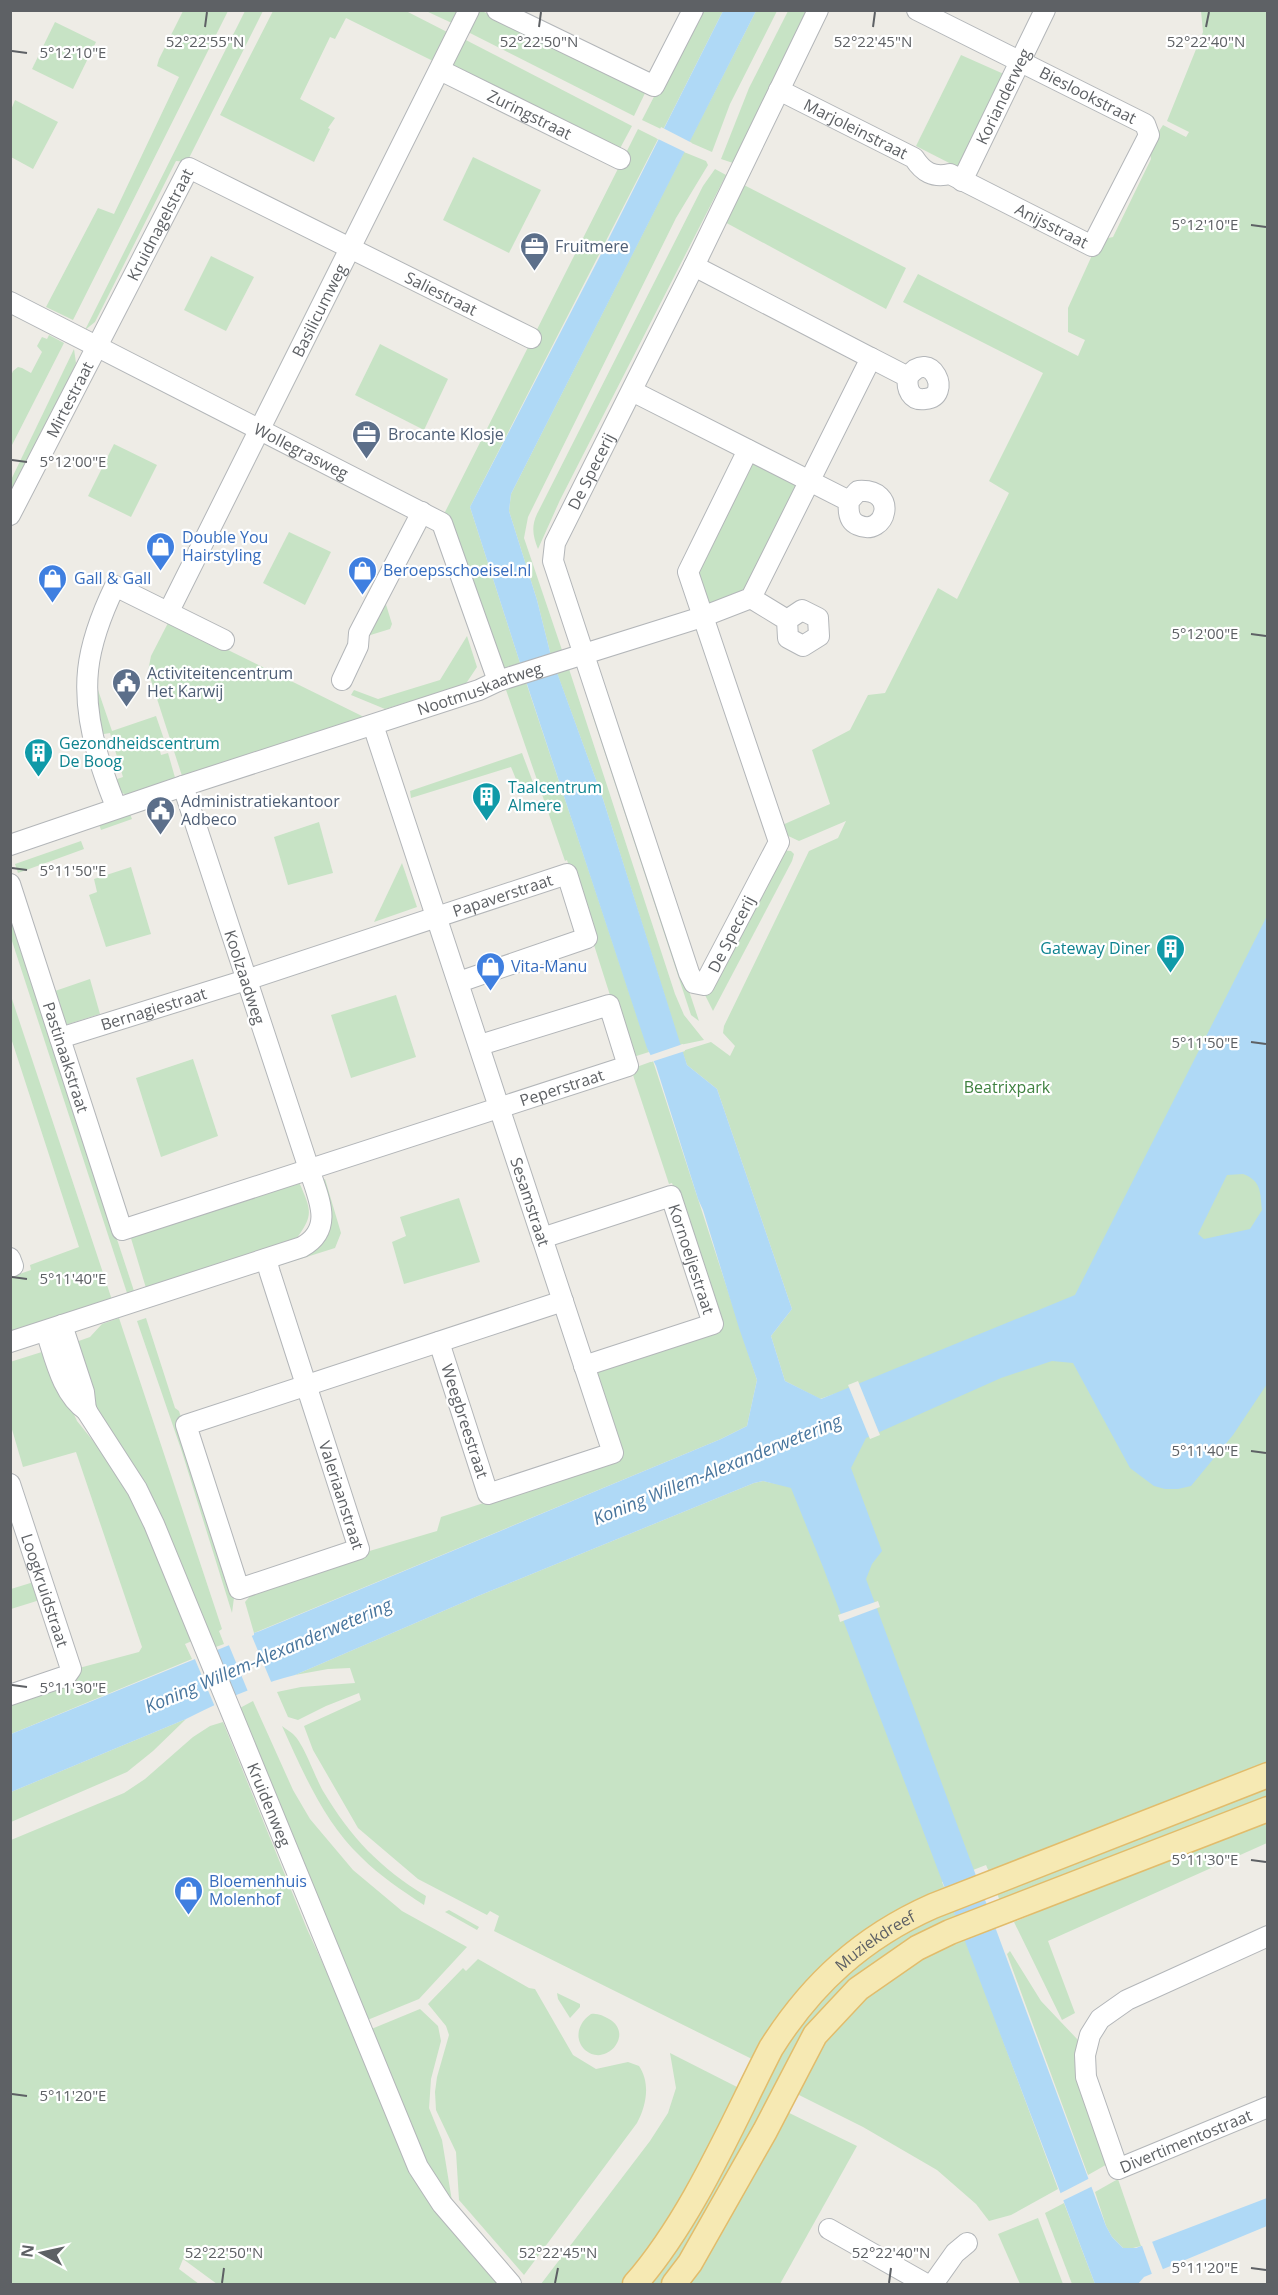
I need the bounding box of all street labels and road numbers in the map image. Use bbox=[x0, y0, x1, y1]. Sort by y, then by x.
street label: Korianderweg bbox=[970, 45, 1036, 148]
street label: Bieslookstraat bbox=[1036, 61, 1140, 129]
street label: Zuringstraat bbox=[484, 84, 576, 145]
street label: Marjoleinstraat bbox=[800, 93, 912, 164]
street label: Kruidnagelstraat bbox=[122, 164, 198, 284]
street label: Anijsstraat bbox=[1012, 198, 1092, 253]
street label: Basilicumweg bbox=[287, 260, 352, 361]
street label: Saliestraat bbox=[401, 266, 481, 321]
street label: Mirtestraat bbox=[41, 357, 99, 441]
street label: Wollegrasweg bbox=[250, 418, 352, 484]
street label: De Specerij bbox=[562, 429, 620, 514]
street label: Nootmuskaatweg bbox=[414, 657, 545, 720]
street label: Papaverstraat bbox=[450, 868, 556, 922]
street label: De Specerij bbox=[702, 892, 760, 976]
street label: Koolzaadweg bbox=[219, 927, 271, 1027]
street label: Bernagiestraat bbox=[98, 982, 209, 1036]
street label: Pastinaakstraat bbox=[38, 999, 94, 1116]
street label: Peperstraat bbox=[517, 1063, 607, 1111]
street label: Sesamstraat bbox=[505, 1154, 555, 1249]
street label: Kornoeljestraat bbox=[663, 1201, 720, 1317]
street label: Weegbreestraat bbox=[436, 1361, 494, 1481]
street label: Valeriaanstraat bbox=[314, 1438, 370, 1553]
street label: Loogkruidstraat bbox=[16, 1531, 74, 1650]
street label: Kruidenweg bbox=[242, 1759, 296, 1850]
street label: Muziekdreef bbox=[830, 1905, 920, 1976]
street label: Divertimentostraat bbox=[1116, 2104, 1255, 2178]

